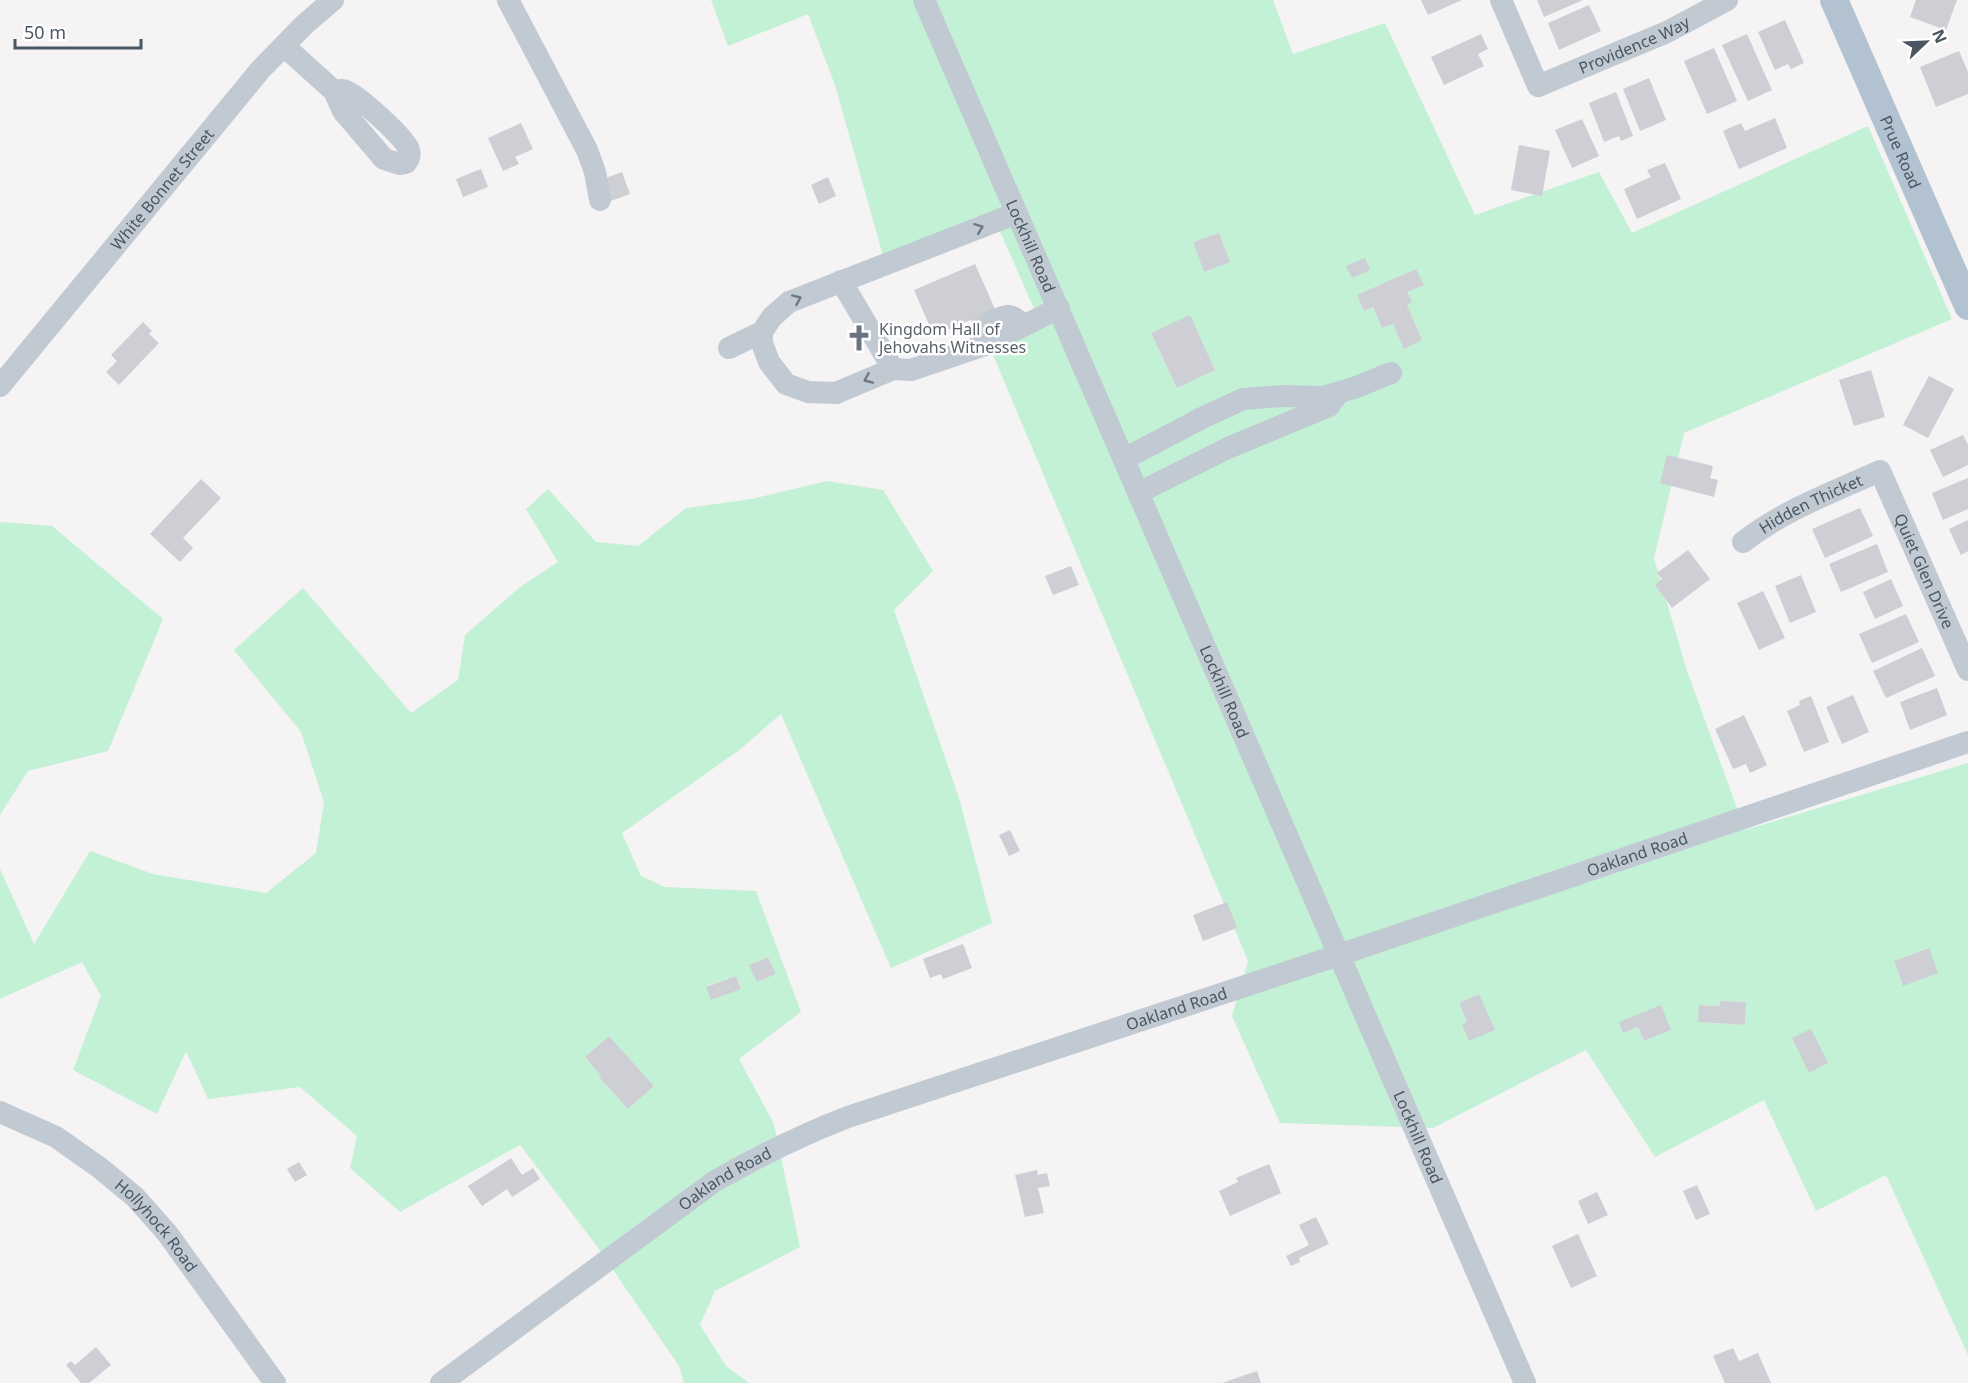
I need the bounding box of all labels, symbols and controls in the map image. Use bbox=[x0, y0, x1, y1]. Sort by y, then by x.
street label: Providence Way bbox=[1575, 11, 1694, 79]
scale bar bbox=[15, 12, 141, 50]
north arrow bbox=[1896, 12, 1956, 72]
text: 50 m bbox=[24, 20, 66, 44]
text: N bbox=[1927, 26, 1952, 46]
street label: Prue Road bbox=[1875, 112, 1926, 192]
street label: White Bonnet Street bbox=[105, 124, 219, 255]
street label: Lockhill Road bbox=[1001, 196, 1061, 296]
one-way arrow bbox=[973, 222, 983, 235]
one-way arrow bbox=[791, 295, 802, 307]
place label: Kingdom Hall of Jehovahs Witnesses bbox=[877, 318, 1026, 358]
church icon: Kingdom Hall of Jehovahs Witnesses bbox=[844, 323, 874, 353]
one-way arrow bbox=[864, 372, 875, 384]
street label: Hidden Thicket bbox=[1755, 469, 1866, 539]
street label: Quiet Glen Drive bbox=[1889, 510, 1959, 632]
street label: Lockhill Road bbox=[1195, 642, 1254, 741]
street label: Oakland Road bbox=[1584, 827, 1691, 881]
street label: Oakland Road bbox=[1123, 982, 1230, 1036]
street label: Lockhill Road bbox=[1388, 1087, 1448, 1187]
street label: Oakland Road bbox=[674, 1142, 775, 1215]
street label: Hollyhock Road bbox=[110, 1174, 202, 1276]

